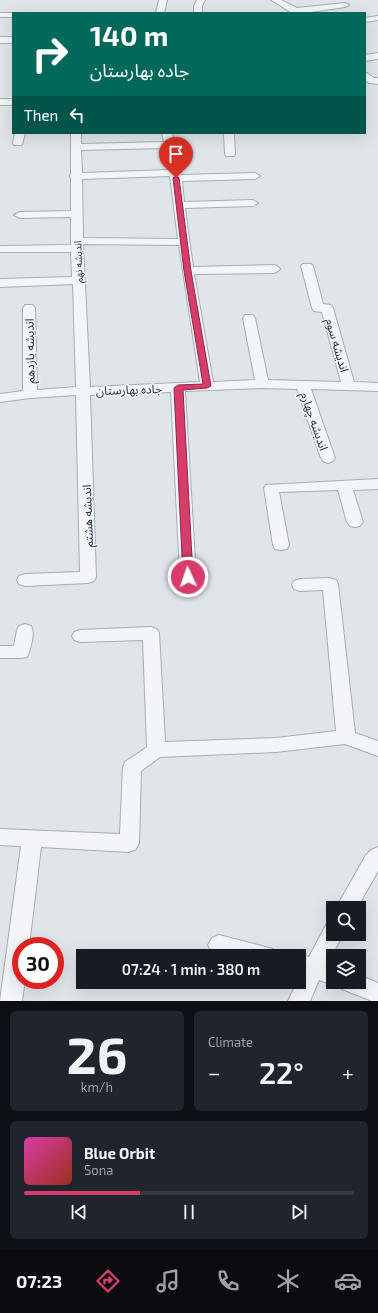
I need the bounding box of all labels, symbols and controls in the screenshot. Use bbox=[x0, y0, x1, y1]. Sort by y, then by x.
text: 140 m bbox=[90, 18, 168, 52]
icon: right bbox=[24, 28, 76, 80]
text: جاده بهارستان bbox=[90, 59, 189, 81]
icon: left bbox=[66, 104, 88, 126]
text: Then bbox=[24, 106, 58, 124]
pin bbox=[159, 137, 193, 178]
icon: arrive bbox=[165, 143, 187, 165]
street label: اندیشه نهم bbox=[71, 241, 87, 283]
street label: اندیشه سوم bbox=[321, 316, 352, 375]
street label: اندیشه یازدهم bbox=[21, 318, 40, 384]
street label: جاده بهارستان bbox=[96, 381, 162, 398]
street label: اندیشه چهارم bbox=[296, 390, 332, 453]
street label: اندیشه هشتم bbox=[79, 484, 98, 548]
position arrow bbox=[167, 556, 209, 598]
map controls bbox=[326, 901, 366, 989]
button: search bbox=[326, 901, 366, 941]
speed limit sign: 30 bbox=[12, 937, 64, 989]
button: layers bbox=[326, 949, 366, 989]
text: 07:24 · 1 min · 380 m bbox=[122, 960, 260, 978]
text: 26 bbox=[67, 1022, 127, 1084]
text: Climate bbox=[208, 1034, 253, 1050]
text: 22° bbox=[259, 1054, 304, 1090]
text: − bbox=[208, 1059, 221, 1085]
text: + bbox=[342, 1059, 354, 1085]
text: km/h bbox=[81, 1079, 113, 1095]
text: Blue Orbit bbox=[84, 1144, 155, 1162]
text: Sona bbox=[84, 1162, 113, 1178]
icon: previous bbox=[68, 1201, 90, 1223]
icon: pause bbox=[178, 1201, 200, 1223]
icon: next bbox=[288, 1201, 310, 1223]
icon: directions bbox=[94, 1267, 122, 1295]
icon: music bbox=[154, 1267, 182, 1295]
icon: phone bbox=[214, 1267, 242, 1295]
icon: climate bbox=[274, 1267, 302, 1295]
icon: car bbox=[334, 1267, 362, 1295]
text: 07:23 bbox=[16, 1270, 62, 1292]

